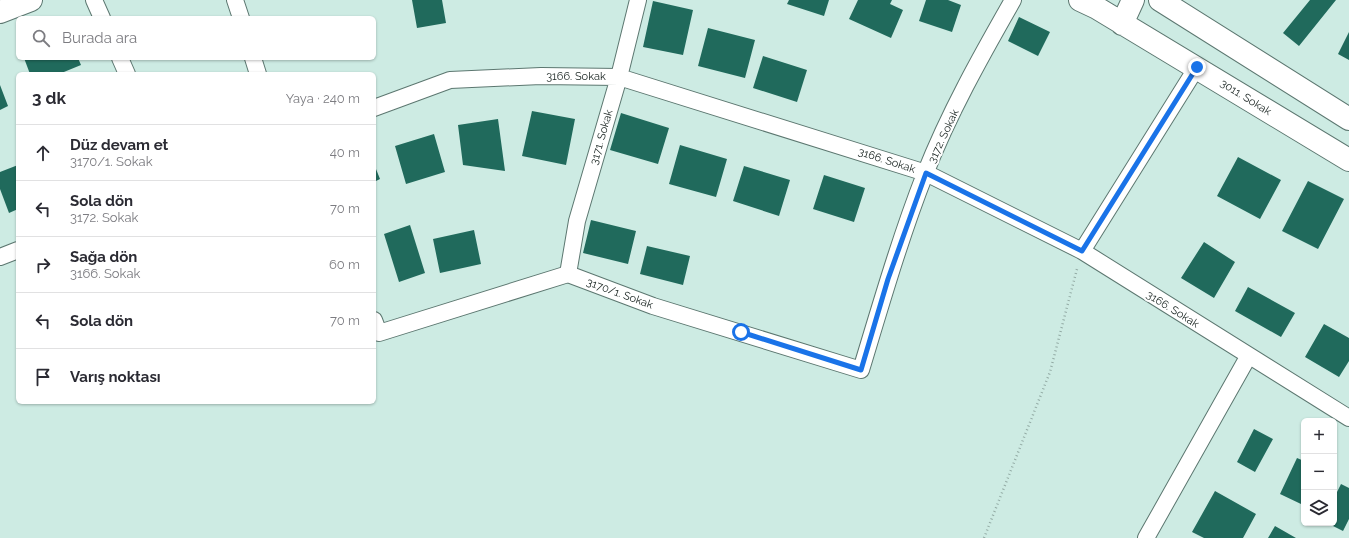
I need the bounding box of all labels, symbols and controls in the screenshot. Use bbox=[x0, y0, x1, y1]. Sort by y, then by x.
search box bbox=[16, 16, 376, 60]
icon: search bbox=[30, 27, 52, 49]
text: Burada ara bbox=[62, 29, 137, 47]
route end bbox=[1188, 58, 1206, 76]
street label: 3166. Sokak bbox=[546, 70, 606, 83]
street label: 3011. Sokak bbox=[1218, 77, 1274, 118]
text: 3 dk bbox=[32, 88, 66, 108]
text: Yaya · 240 m bbox=[286, 91, 360, 106]
street label: 3172. Sokak bbox=[925, 107, 962, 165]
street label: 3171. Sokak bbox=[587, 108, 616, 166]
text: Düz devam et bbox=[70, 136, 168, 154]
icon: ahead bbox=[32, 142, 54, 164]
text: 40 m bbox=[330, 145, 360, 160]
street label: 3166. Sokak bbox=[856, 145, 917, 176]
text: 3170/1. Sokak bbox=[70, 154, 153, 169]
text: Sola dön bbox=[70, 192, 133, 210]
icon: left bbox=[32, 198, 54, 220]
text: 70 m bbox=[330, 201, 360, 216]
text: 3172. Sokak bbox=[70, 210, 138, 225]
text: Sağa dön bbox=[70, 248, 137, 266]
icon: right bbox=[32, 254, 54, 276]
text: 60 m bbox=[329, 257, 360, 272]
text: 3166. Sokak bbox=[70, 266, 140, 281]
street label: 3170/1. Sokak bbox=[585, 275, 655, 312]
street label: 3166. Sokak bbox=[1144, 288, 1202, 331]
icon: left bbox=[32, 310, 54, 332]
text: Sola dön bbox=[70, 312, 133, 330]
text: 70 m bbox=[330, 313, 360, 328]
route start bbox=[732, 323, 750, 341]
icon: arrive bbox=[32, 366, 54, 388]
text: Varış noktası bbox=[70, 368, 161, 386]
map controls bbox=[1301, 418, 1337, 526]
button: + bbox=[1301, 418, 1337, 454]
button: − bbox=[1301, 454, 1337, 490]
button: layers bbox=[1301, 490, 1337, 526]

